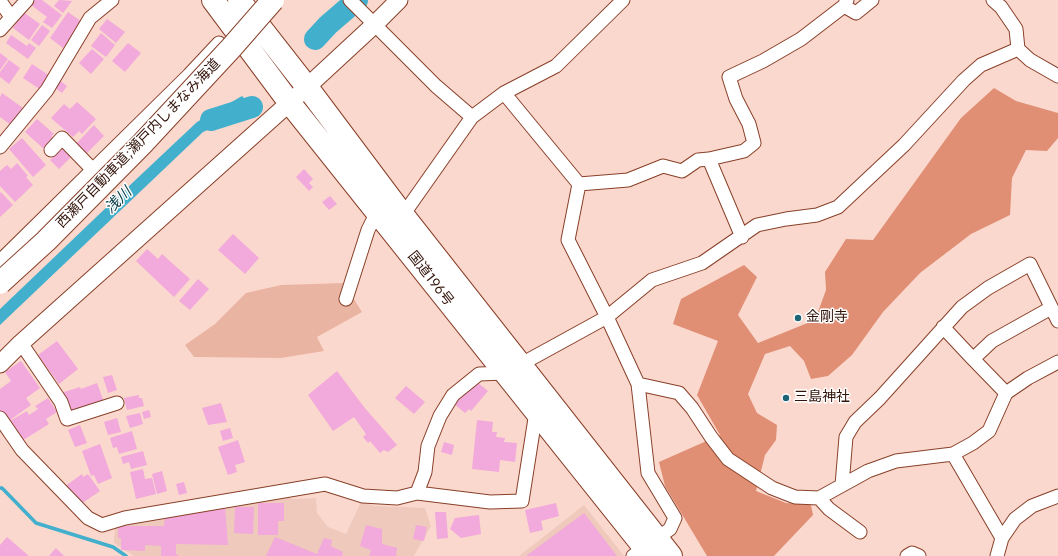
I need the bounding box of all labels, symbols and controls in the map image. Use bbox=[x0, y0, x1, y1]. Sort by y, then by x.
street label: 西瀬戸自動車道;瀬戸内しまなみ海道 bbox=[54, 56, 224, 232]
water label: 浅川 bbox=[102, 184, 136, 218]
street label: 国道196号 bbox=[404, 248, 456, 310]
place label: 金剛寺 bbox=[806, 310, 848, 326]
marker: 金剛寺 bbox=[793, 313, 803, 323]
place label: 三島神社 bbox=[794, 390, 850, 406]
marker: 三島神社 bbox=[781, 393, 791, 403]

